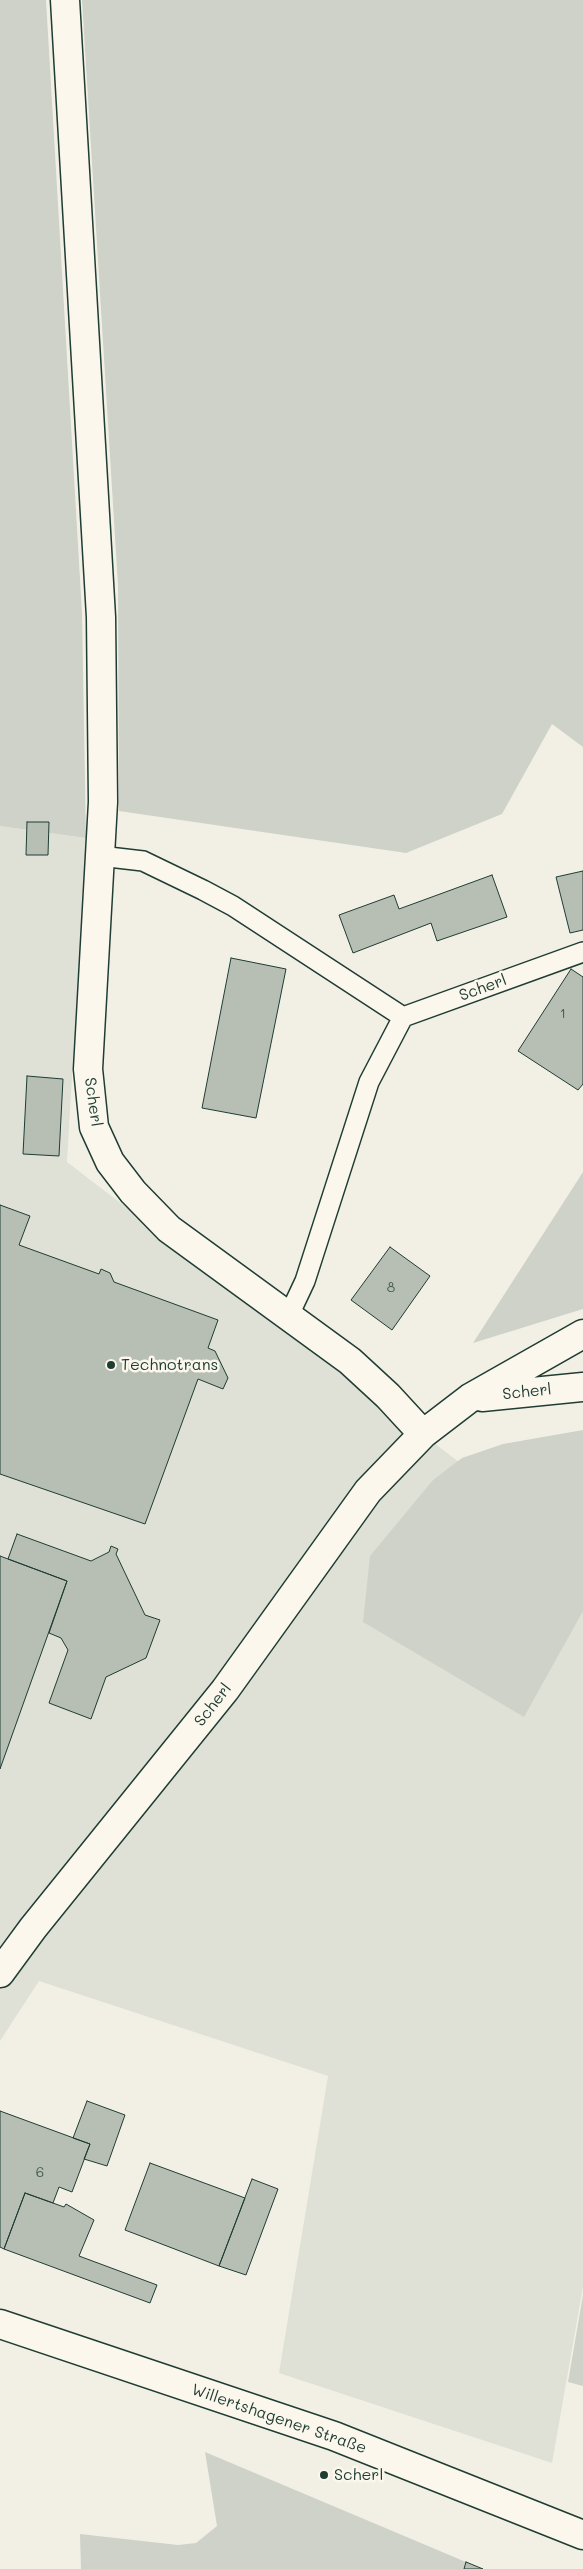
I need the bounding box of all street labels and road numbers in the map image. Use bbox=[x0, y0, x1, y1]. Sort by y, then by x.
street label: Scherl bbox=[457, 971, 509, 1005]
street label: Scherl bbox=[80, 1076, 106, 1128]
street label: Scherl bbox=[501, 1380, 553, 1404]
street label: Scherl bbox=[190, 1680, 236, 1730]
street label: Willertshagener Straße bbox=[189, 2380, 369, 2458]

